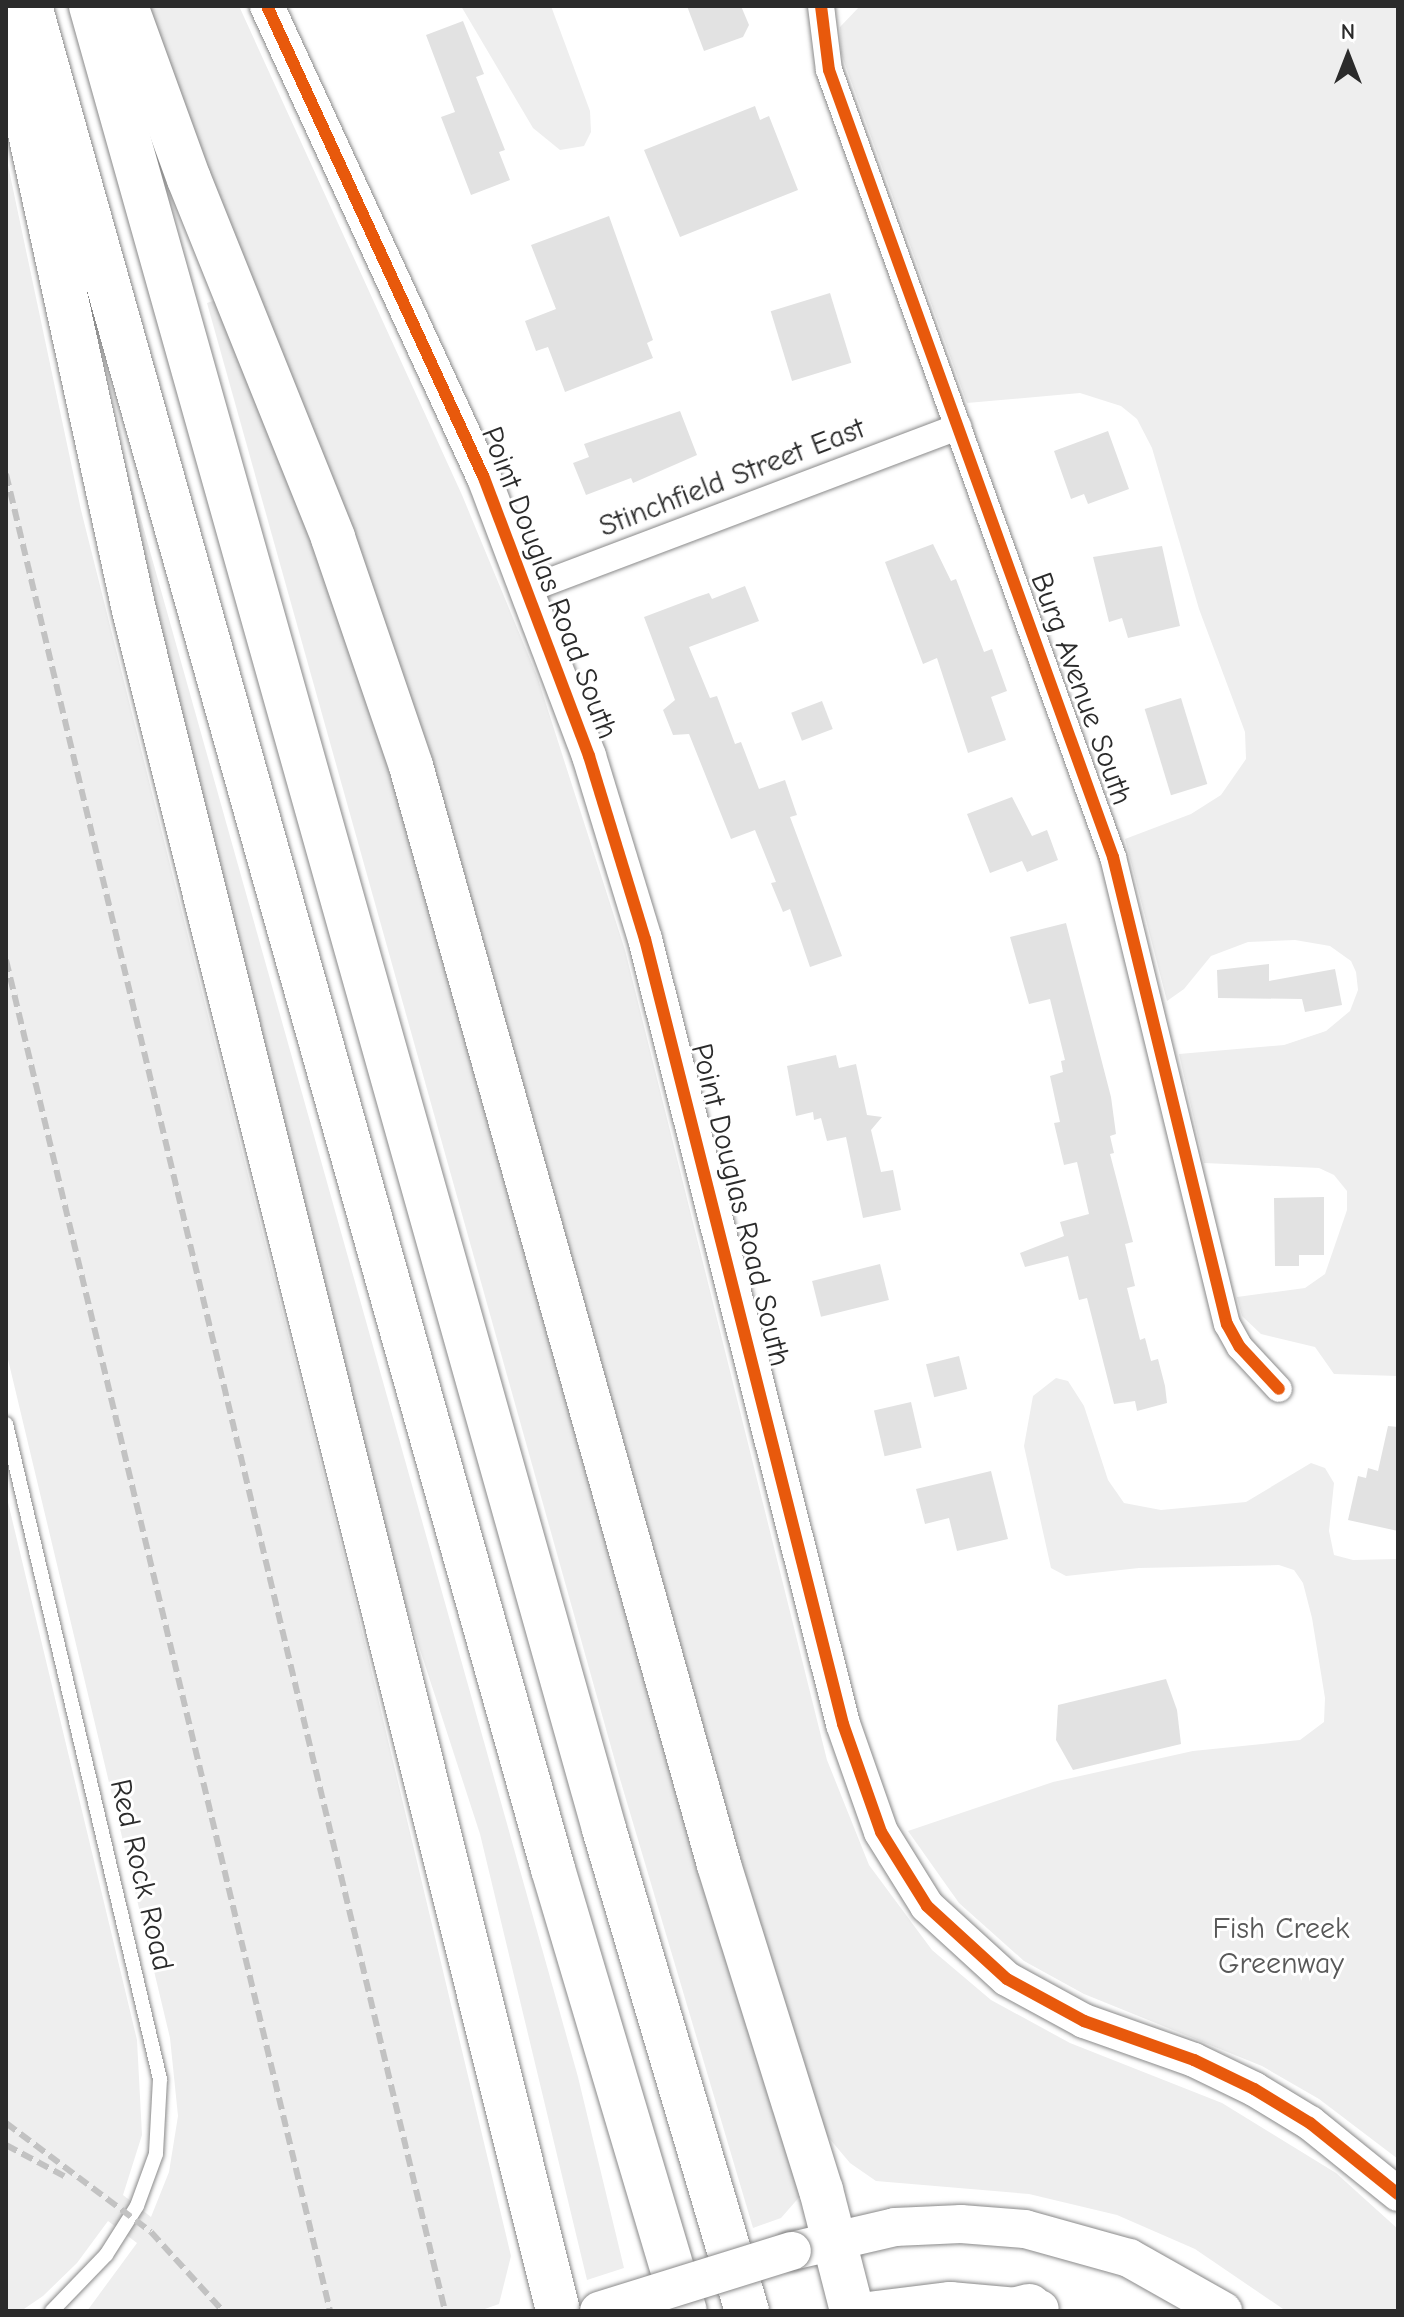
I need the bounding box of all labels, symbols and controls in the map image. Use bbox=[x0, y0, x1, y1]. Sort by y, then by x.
north arrow bbox=[1308, 16, 1388, 96]
text: N bbox=[1341, 19, 1355, 45]
street label: Stinchfield Street East bbox=[594, 411, 870, 545]
street label: Point Douglas Road South bbox=[473, 422, 625, 744]
street label: Burg Avenue South bbox=[1022, 568, 1140, 810]
street label: Point Douglas Road South bbox=[682, 1040, 798, 1370]
street label: Red Rock Road bbox=[101, 1776, 181, 1974]
park label: Fish Creek Greenway bbox=[1212, 1911, 1350, 1982]

